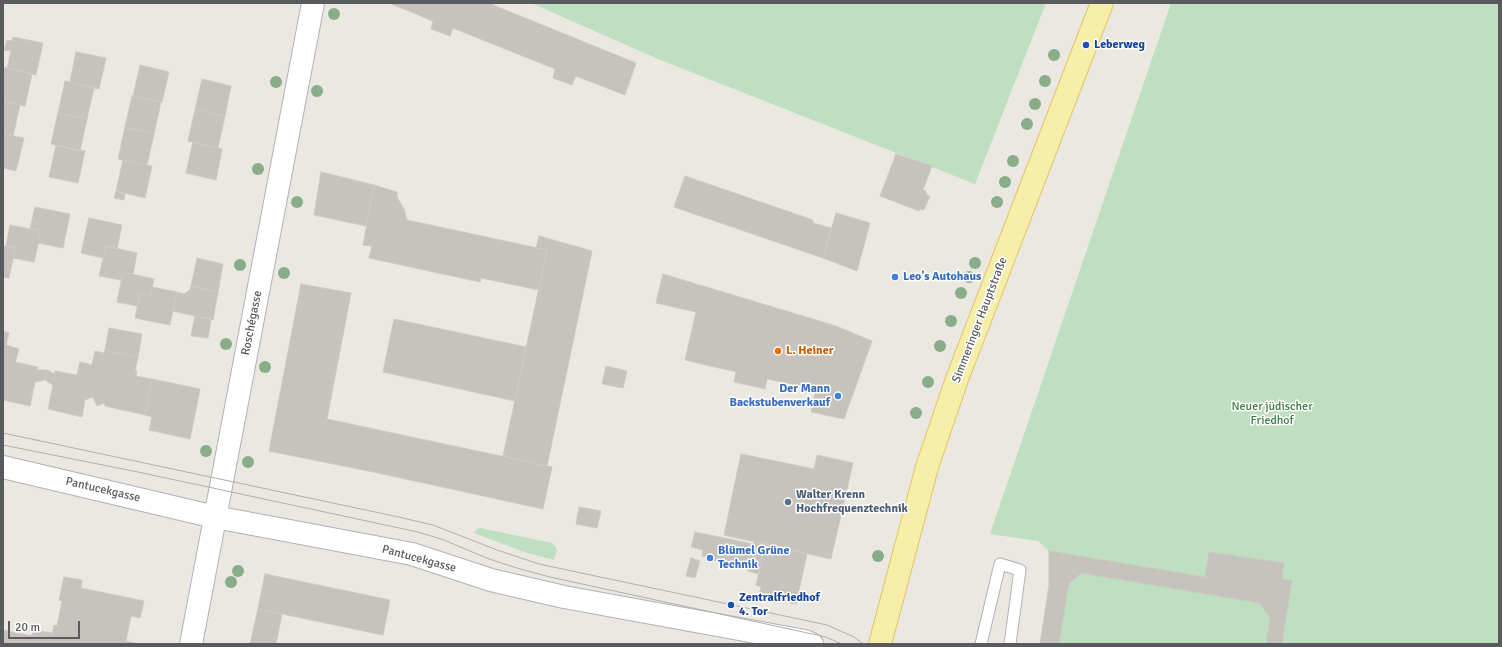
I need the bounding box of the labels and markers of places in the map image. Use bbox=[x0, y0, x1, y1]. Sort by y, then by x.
place label: Leberweg bbox=[1094, 38, 1145, 52]
marker: Leberweg bbox=[1081, 40, 1091, 50]
place label: Leo's Autohaus bbox=[903, 270, 981, 284]
marker: Leo's Autohaus bbox=[890, 272, 900, 282]
place label: L. Heiner bbox=[786, 344, 833, 358]
marker: L. Heiner bbox=[773, 346, 783, 356]
place label: Der Mann Backstubenverkauf bbox=[730, 382, 830, 410]
marker: Der Mann Backstubenverkauf bbox=[833, 391, 843, 401]
place label: Walter Krenn Hochfrequenztechnik bbox=[796, 488, 908, 516]
marker: Walter Krenn Hochfrequenztechnik bbox=[783, 497, 793, 507]
place label: Blümel Grüne Technik bbox=[718, 544, 789, 572]
marker: Blümel Grüne Technik bbox=[705, 553, 715, 563]
place label: Zentralfriedhof 4. Tor bbox=[739, 591, 820, 619]
marker: Zentralfriedhof 4. Tor bbox=[726, 600, 736, 610]

